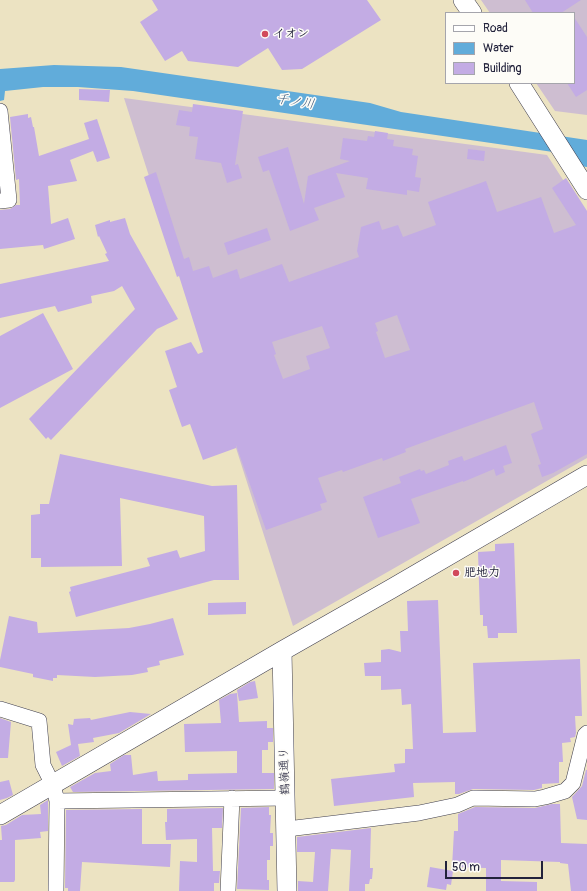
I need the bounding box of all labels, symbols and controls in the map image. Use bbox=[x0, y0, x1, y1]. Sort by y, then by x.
legend bbox=[445, 12, 575, 84]
text: Road bbox=[483, 21, 508, 36]
place label: イオン bbox=[273, 27, 309, 41]
marker: イオン bbox=[260, 29, 270, 39]
text: Water bbox=[483, 41, 514, 56]
text: Building bbox=[483, 61, 522, 76]
water label: 千ノ川 bbox=[275, 91, 315, 113]
place label: 肥地力 bbox=[464, 566, 500, 580]
marker: 肥地力 bbox=[451, 568, 461, 578]
street label: 鶴嶺通り bbox=[277, 747, 293, 795]
scale bar bbox=[447, 853, 545, 879]
text: 50 m bbox=[452, 860, 480, 875]

